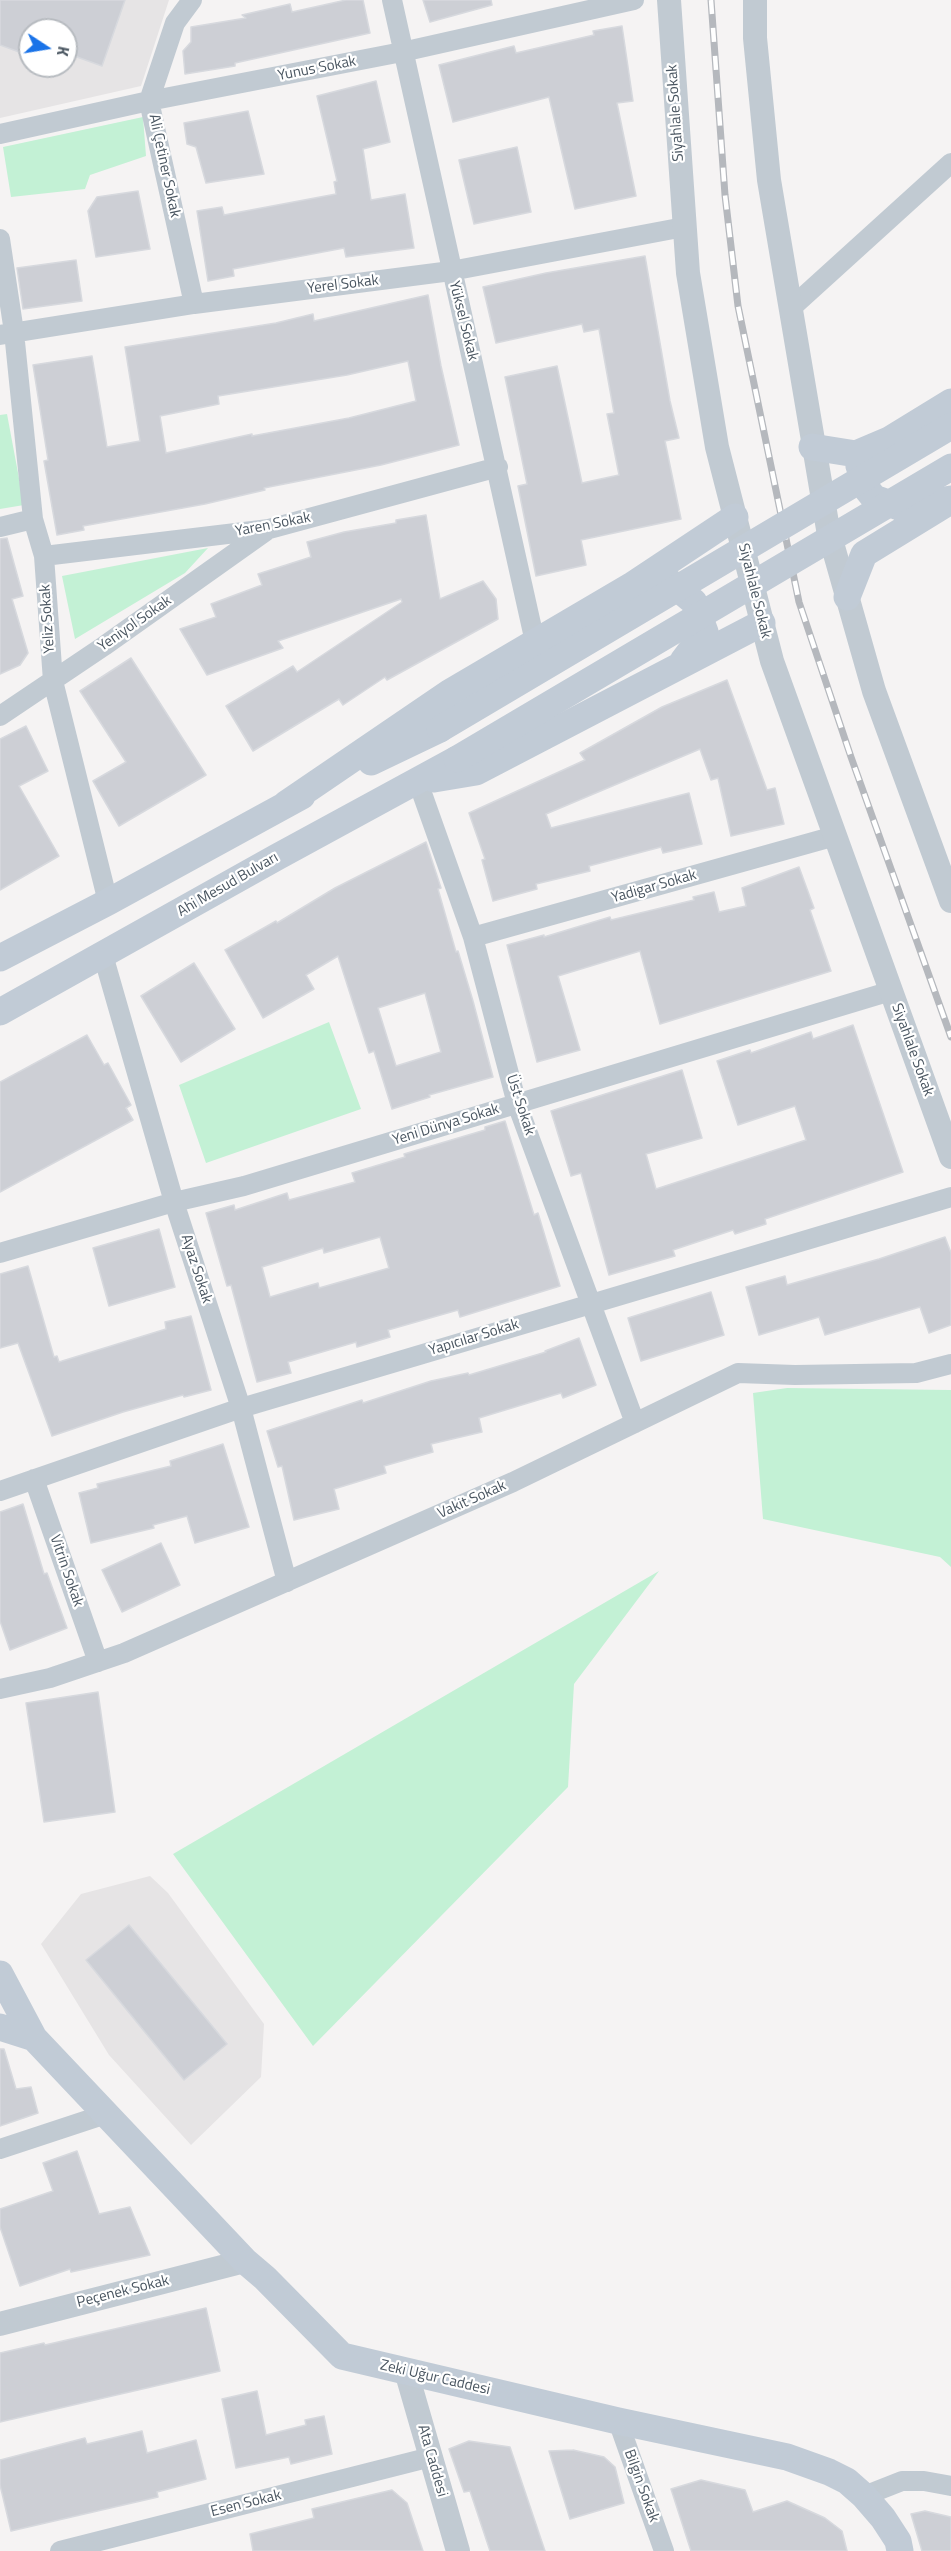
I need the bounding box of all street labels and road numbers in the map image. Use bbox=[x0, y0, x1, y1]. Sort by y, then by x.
street label: Yunus Sokak bbox=[276, 53, 358, 85]
street label: Siyahlale Sokak bbox=[664, 64, 688, 162]
street label: Ali Çetiner Sokak bbox=[144, 113, 184, 219]
street label: Yerel Sokak bbox=[306, 272, 380, 298]
street label: Yüksel Sokak bbox=[444, 279, 482, 363]
street label: Yaren Sokak bbox=[234, 509, 312, 541]
street label: Siyahlale Sokak bbox=[733, 542, 775, 640]
street label: Yeliz Sokak bbox=[37, 584, 59, 654]
street label: Yeniyol Sokak bbox=[95, 592, 175, 656]
street label: Ahi Mesud Bulvarı bbox=[174, 849, 282, 921]
street label: Yadigar Sokak bbox=[609, 866, 699, 908]
street label: Siyahlale Sokak bbox=[887, 1001, 937, 1099]
street label: Üst Sokak bbox=[502, 1072, 538, 1138]
street label: Yeni Dünya Sokak bbox=[390, 1100, 502, 1150]
street label: Ayaz Sokak bbox=[176, 1232, 216, 1306]
street label: Yapıcılar Sokak bbox=[427, 1316, 521, 1360]
street label: Vakit Sokak bbox=[435, 1477, 509, 1523]
street label: Vitrin Sokak bbox=[45, 1533, 87, 1609]
street label: Peçenek Sokak bbox=[75, 2272, 171, 2312]
street label: Zeki Uğur Caddesi bbox=[378, 2357, 492, 2399]
street label: Ata Caddesi bbox=[413, 2423, 451, 2499]
street label: Bilgin Sokak bbox=[620, 2447, 662, 2525]
street label: Esen Sokak bbox=[209, 2487, 283, 2521]

